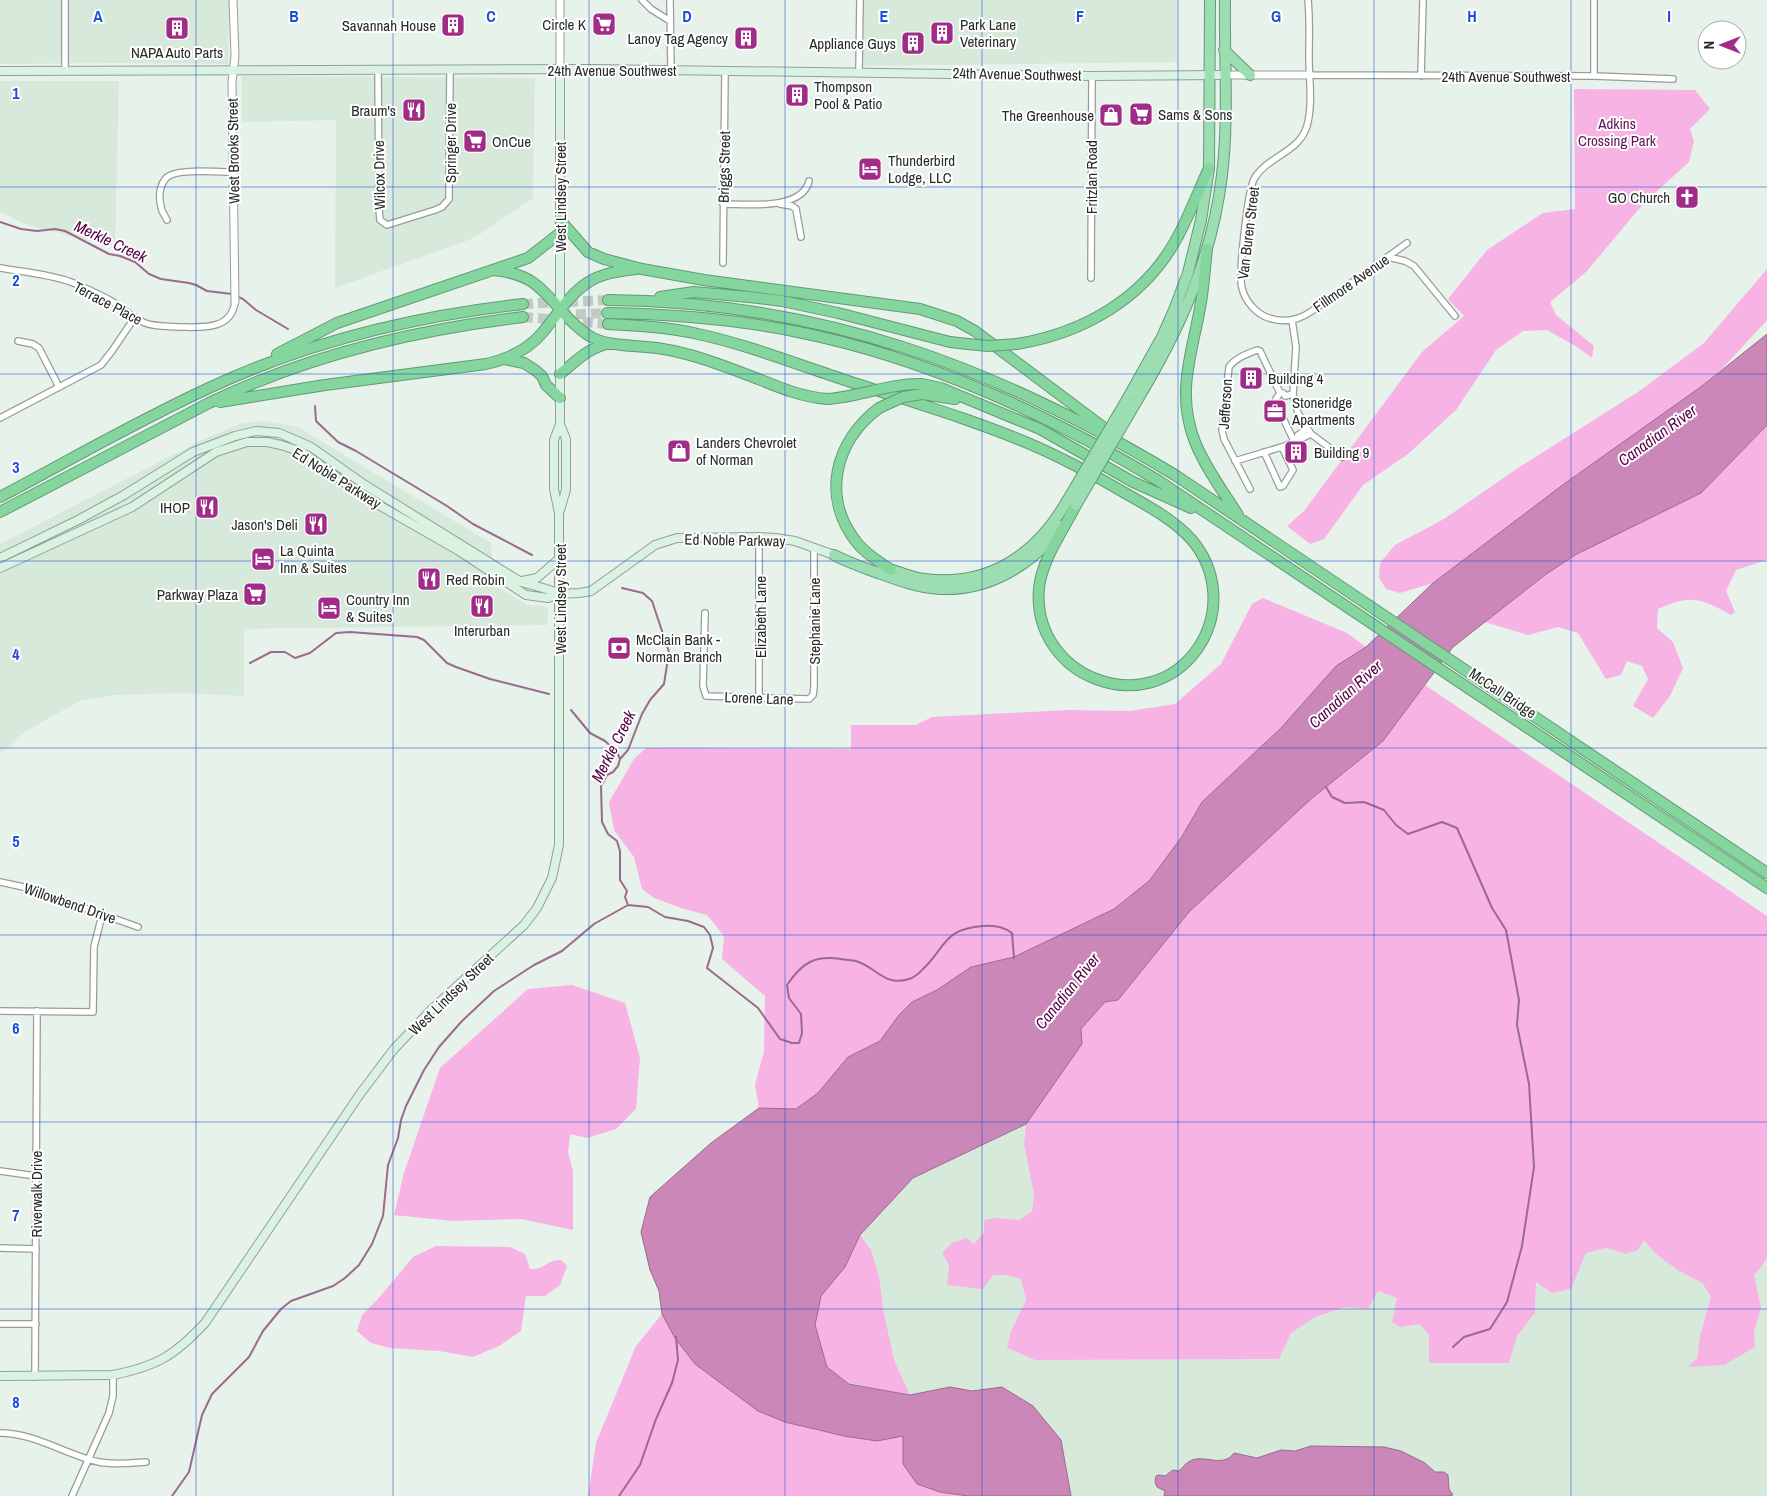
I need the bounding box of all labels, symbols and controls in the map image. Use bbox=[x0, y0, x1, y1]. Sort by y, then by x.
text: A bbox=[93, 5, 103, 27]
text: B bbox=[289, 5, 299, 27]
text: C bbox=[486, 5, 496, 27]
text: D bbox=[682, 5, 692, 27]
text: E bbox=[880, 5, 889, 27]
text: F bbox=[1076, 5, 1084, 27]
text: G bbox=[1271, 5, 1281, 27]
text: H bbox=[1467, 5, 1477, 27]
text: I bbox=[1667, 5, 1671, 27]
supermarket icon: Circle K bbox=[591, 11, 617, 37]
building icon: Savannah House bbox=[440, 12, 466, 38]
place label: Circle K bbox=[542, 14, 587, 35]
place label: Park Lane Veterinary bbox=[960, 14, 1017, 52]
building icon: NAPA Auto Parts bbox=[164, 15, 190, 41]
place label: Savannah House bbox=[342, 15, 436, 36]
building icon: Park Lane Veterinary bbox=[929, 20, 955, 46]
north arrow bbox=[1697, 20, 1747, 70]
building icon: Lanoy Tag Agency bbox=[733, 25, 759, 51]
place label: Lanoy Tag Agency bbox=[627, 28, 729, 49]
building icon: Appliance Guys bbox=[900, 30, 926, 56]
place label: Appliance Guys bbox=[808, 33, 896, 54]
text: N bbox=[1700, 41, 1718, 49]
place label: NAPA Auto Parts bbox=[131, 42, 223, 63]
street label: 24th Avenue Southwest bbox=[547, 60, 677, 81]
street label: 24th Avenue Southwest bbox=[952, 62, 1082, 86]
street label: 24th Avenue Southwest bbox=[1441, 66, 1571, 87]
place label: Thompson Pool & Patio bbox=[814, 76, 883, 114]
text: 1 bbox=[12, 82, 20, 104]
building icon: Thompson Pool & Patio bbox=[784, 82, 810, 108]
street label: West Brooks Street bbox=[222, 97, 244, 204]
restaurant icon: Braum's bbox=[401, 97, 427, 123]
place label: Braum's bbox=[351, 100, 396, 121]
supermarket icon: Sams & Sons bbox=[1128, 101, 1154, 127]
shop icon: The Greenhouse bbox=[1098, 102, 1124, 128]
street label: Springer Drive bbox=[440, 103, 461, 183]
place label: Sams & Sons bbox=[1158, 104, 1233, 125]
place label: The Greenhouse bbox=[1002, 105, 1094, 126]
park label: Adkins Crossing Park bbox=[1578, 113, 1657, 151]
supermarket icon: OnCue bbox=[462, 128, 488, 154]
street label: Briggs Street bbox=[713, 130, 735, 203]
place label: OnCue bbox=[492, 131, 531, 152]
street label: Wilcox Drive bbox=[368, 140, 390, 210]
street label: Fritzlan Road bbox=[1081, 140, 1102, 214]
street label: West Lindsey Street bbox=[550, 141, 571, 252]
place label: Thunderbird Lodge, LLC bbox=[888, 150, 955, 188]
hotel icon: Thunderbird Lodge, LLC bbox=[857, 156, 883, 182]
church icon: GO Church bbox=[1674, 184, 1700, 210]
street label: Van Buren Street bbox=[1232, 185, 1264, 281]
place label: GO Church bbox=[1608, 187, 1670, 208]
water label: Merkle Creek bbox=[71, 215, 151, 268]
street label: Fillmore Avenue bbox=[1309, 249, 1393, 317]
text: 2 bbox=[12, 269, 20, 291]
street label: Terrace Place bbox=[70, 276, 146, 330]
building icon: Building 4 bbox=[1238, 365, 1264, 391]
place label: Building 4 bbox=[1268, 368, 1324, 389]
street label: Jefferson bbox=[1213, 378, 1237, 430]
place label: Stoneridge Apartments bbox=[1291, 392, 1355, 430]
office icon: Stoneridge Apartments bbox=[1262, 398, 1288, 424]
water label: Canadian River bbox=[1613, 399, 1701, 471]
place label: Landers Chevrolet of Norman bbox=[696, 432, 797, 470]
shop icon: Landers Chevrolet of Norman bbox=[666, 438, 692, 464]
building icon: Building 9 bbox=[1283, 439, 1309, 465]
street label: Ed Noble Parkway bbox=[289, 442, 386, 514]
place label: Building 9 bbox=[1314, 442, 1370, 463]
text: 3 bbox=[12, 456, 20, 478]
restaurant icon: IHOP bbox=[194, 494, 220, 520]
place label: IHOP bbox=[160, 497, 190, 518]
restaurant icon: Jason's Deli bbox=[303, 511, 329, 537]
place label: Jason's Deli bbox=[231, 514, 298, 535]
street label: Ed Noble Parkway bbox=[684, 529, 787, 551]
place label: La Quinta Inn & Suites bbox=[280, 540, 347, 578]
street label: West Lindsey Street bbox=[550, 543, 571, 654]
hotel icon: La Quinta Inn & Suites bbox=[250, 546, 276, 572]
restaurant icon: Red Robin bbox=[416, 566, 442, 592]
place label: Red Robin bbox=[446, 569, 505, 590]
street label: Elizabeth Lane bbox=[750, 576, 771, 658]
street label: Stephanie Lane bbox=[804, 577, 825, 664]
supermarket icon: Parkway Plaza bbox=[242, 581, 268, 607]
place label: Parkway Plaza bbox=[157, 584, 238, 605]
place label: Country Inn & Suites bbox=[346, 589, 410, 627]
restaurant icon: Interurban bbox=[469, 593, 495, 619]
hotel icon: Country Inn & Suites bbox=[316, 595, 342, 621]
place label: Interurban bbox=[454, 620, 510, 641]
place label: McClain Bank - Norman Branch bbox=[636, 629, 722, 667]
bank icon: McClain Bank - Norman Branch bbox=[606, 635, 632, 661]
text: 4 bbox=[12, 643, 20, 665]
water label: Canadian River bbox=[1303, 655, 1387, 733]
street label: McCall Bridge bbox=[1465, 663, 1541, 723]
street label: Lorene Lane bbox=[724, 686, 794, 710]
water label: Merkle Creek bbox=[585, 706, 641, 786]
text: 5 bbox=[12, 830, 20, 852]
street label: Willowbend Drive bbox=[21, 877, 119, 929]
street label: West Lindsey Street bbox=[404, 948, 498, 1040]
water label: Canadian River bbox=[1030, 948, 1105, 1034]
text: 6 bbox=[12, 1017, 20, 1039]
street label: Riverwalk Drive bbox=[26, 1150, 47, 1237]
text: 7 bbox=[12, 1204, 20, 1226]
text: 8 bbox=[12, 1391, 20, 1413]

